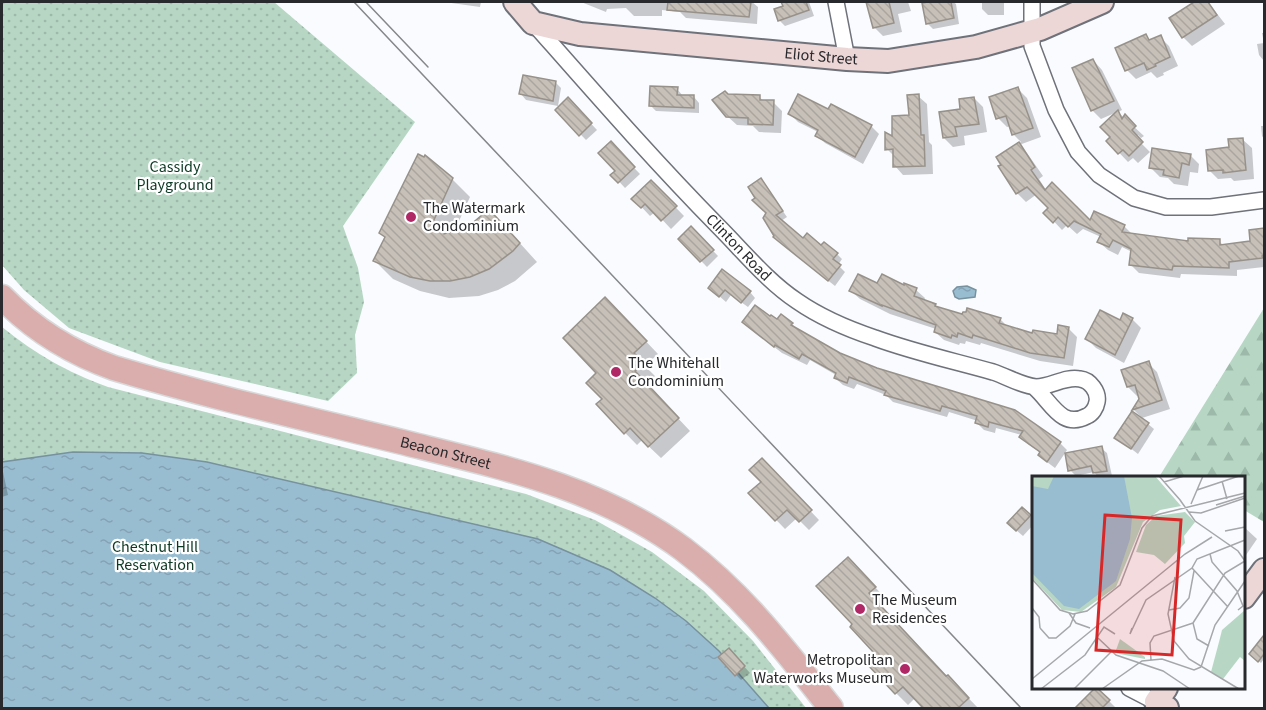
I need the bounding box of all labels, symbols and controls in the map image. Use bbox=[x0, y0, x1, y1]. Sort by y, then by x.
street label: Eliot Street bbox=[783, 42, 859, 71]
park label: Cassidy Playground bbox=[136, 156, 214, 196]
place label: The Watermark Condominium bbox=[423, 197, 525, 237]
street label: Clinton Road bbox=[701, 209, 776, 286]
marker: The Watermark Condominium bbox=[404, 210, 418, 224]
place label: The Whitehall Condominium bbox=[628, 352, 724, 392]
marker: The Whitehall Condominium bbox=[609, 365, 623, 379]
street label: Beacon Street bbox=[398, 431, 494, 475]
inset map bbox=[1032, 476, 1245, 689]
park label: Chestnut Hill Reservation bbox=[112, 536, 198, 576]
place label: The Museum Residences bbox=[872, 589, 957, 629]
marker: The Museum Residences bbox=[853, 602, 867, 616]
place label: Metropolitan Waterworks Museum bbox=[753, 649, 893, 689]
marker: Metropolitan Waterworks Museum bbox=[898, 662, 912, 676]

